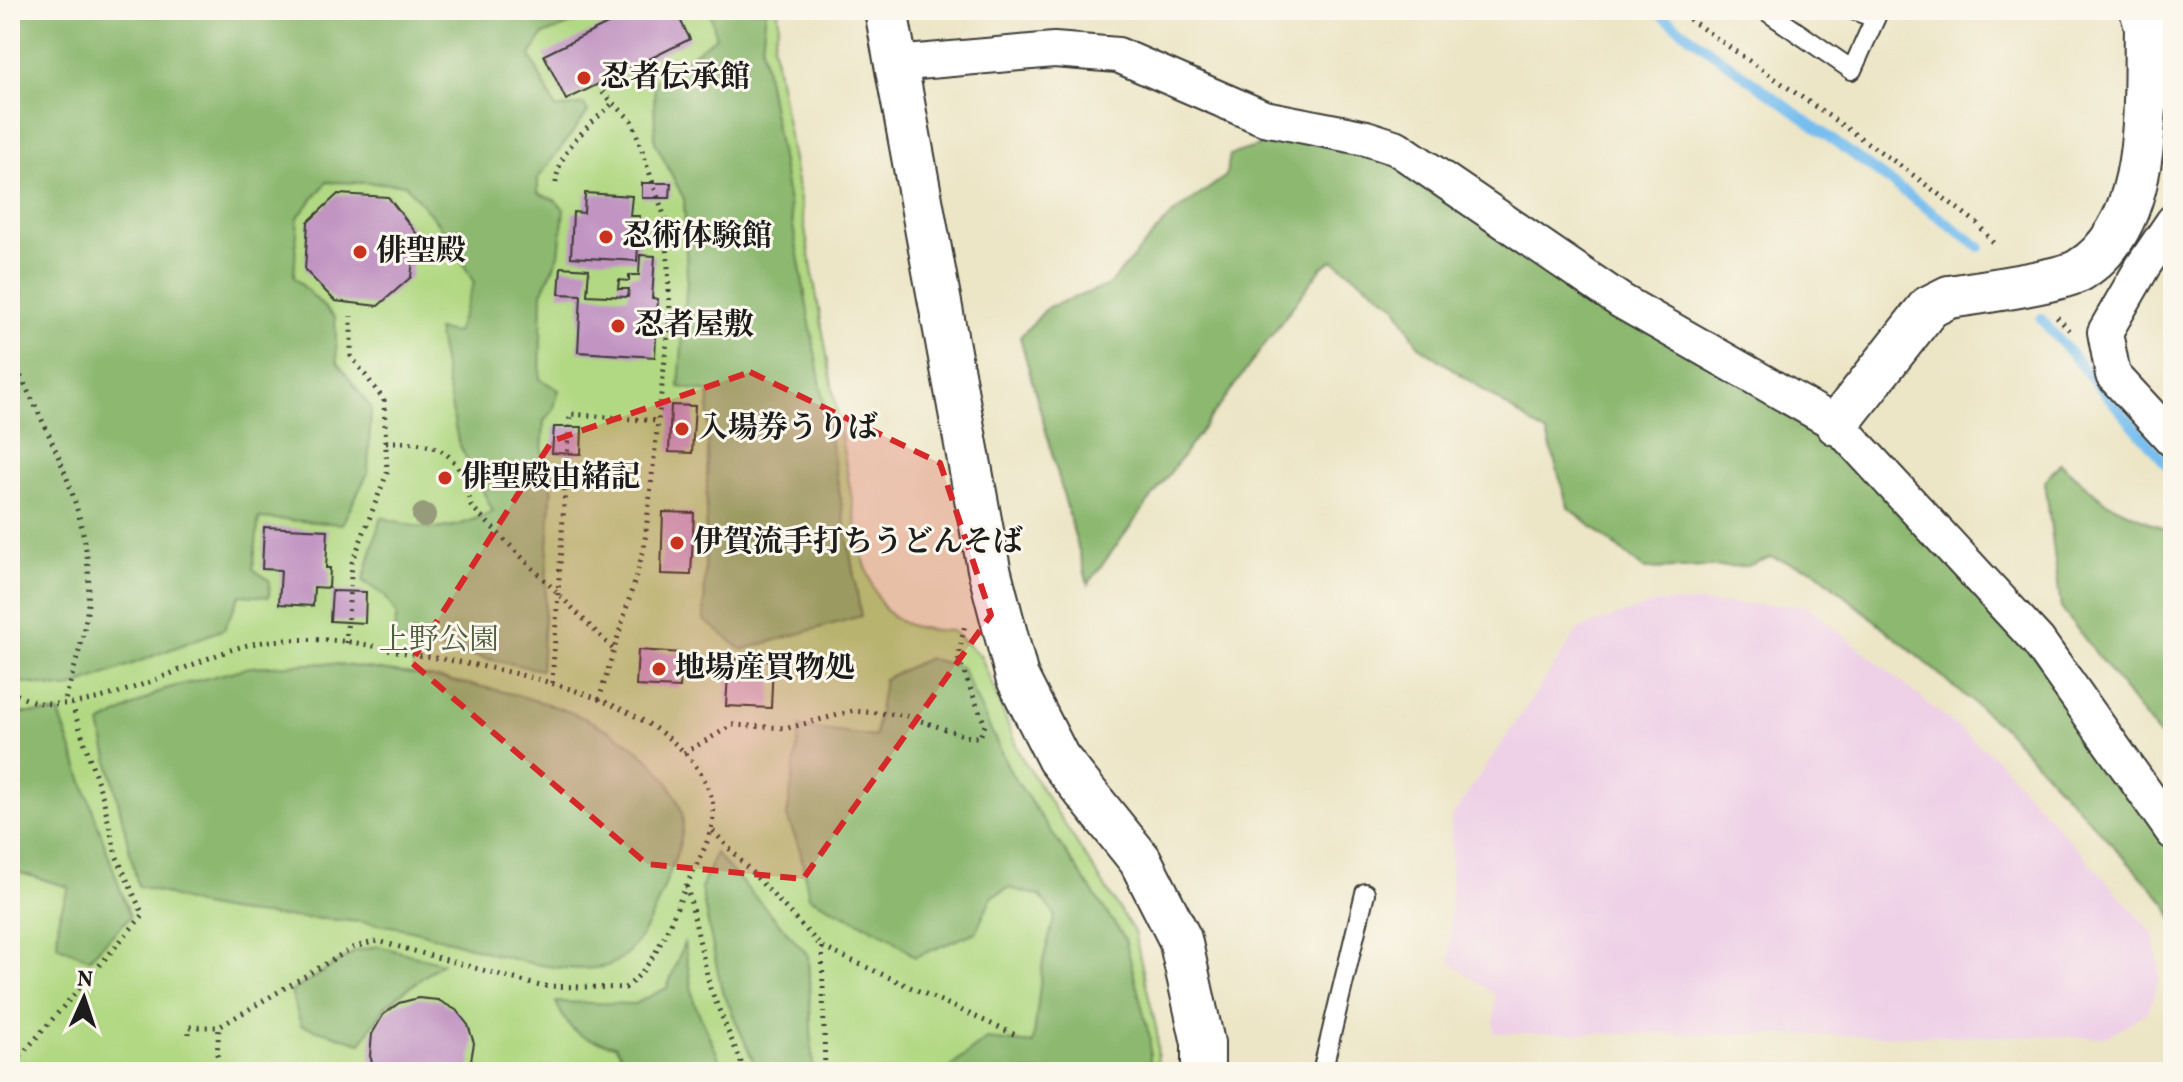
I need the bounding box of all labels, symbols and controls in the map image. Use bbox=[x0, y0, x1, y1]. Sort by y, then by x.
place label: 忍者伝承館 bbox=[600, 57, 750, 99]
marker: 忍者伝承館 bbox=[575, 69, 593, 87]
place label: 忍術体験館 bbox=[622, 216, 772, 258]
marker: 忍術体験館 bbox=[597, 228, 615, 246]
place label: 俳聖殿 bbox=[376, 231, 466, 273]
marker: 俳聖殿 bbox=[351, 243, 369, 261]
place label: 忍者屋敷 bbox=[634, 305, 754, 347]
marker: 忍者屋敷 bbox=[609, 317, 627, 335]
place label: 入場券うりば bbox=[698, 408, 878, 450]
marker: 入場券うりば bbox=[673, 420, 691, 438]
place label: 俳聖殿由緒記 bbox=[461, 457, 641, 499]
marker: 俳聖殿由緒記 bbox=[436, 469, 454, 487]
place label: 伊賀流手打ちうどんそば bbox=[693, 522, 1023, 564]
marker: 伊賀流手打ちうどんそば bbox=[668, 534, 686, 552]
park label: 上野公園 bbox=[379, 620, 499, 662]
place label: 地場産買物処 bbox=[675, 648, 855, 690]
marker: 地場産買物処 bbox=[650, 660, 668, 678]
north arrow bbox=[44, 958, 124, 1038]
text: N bbox=[76, 965, 94, 996]

